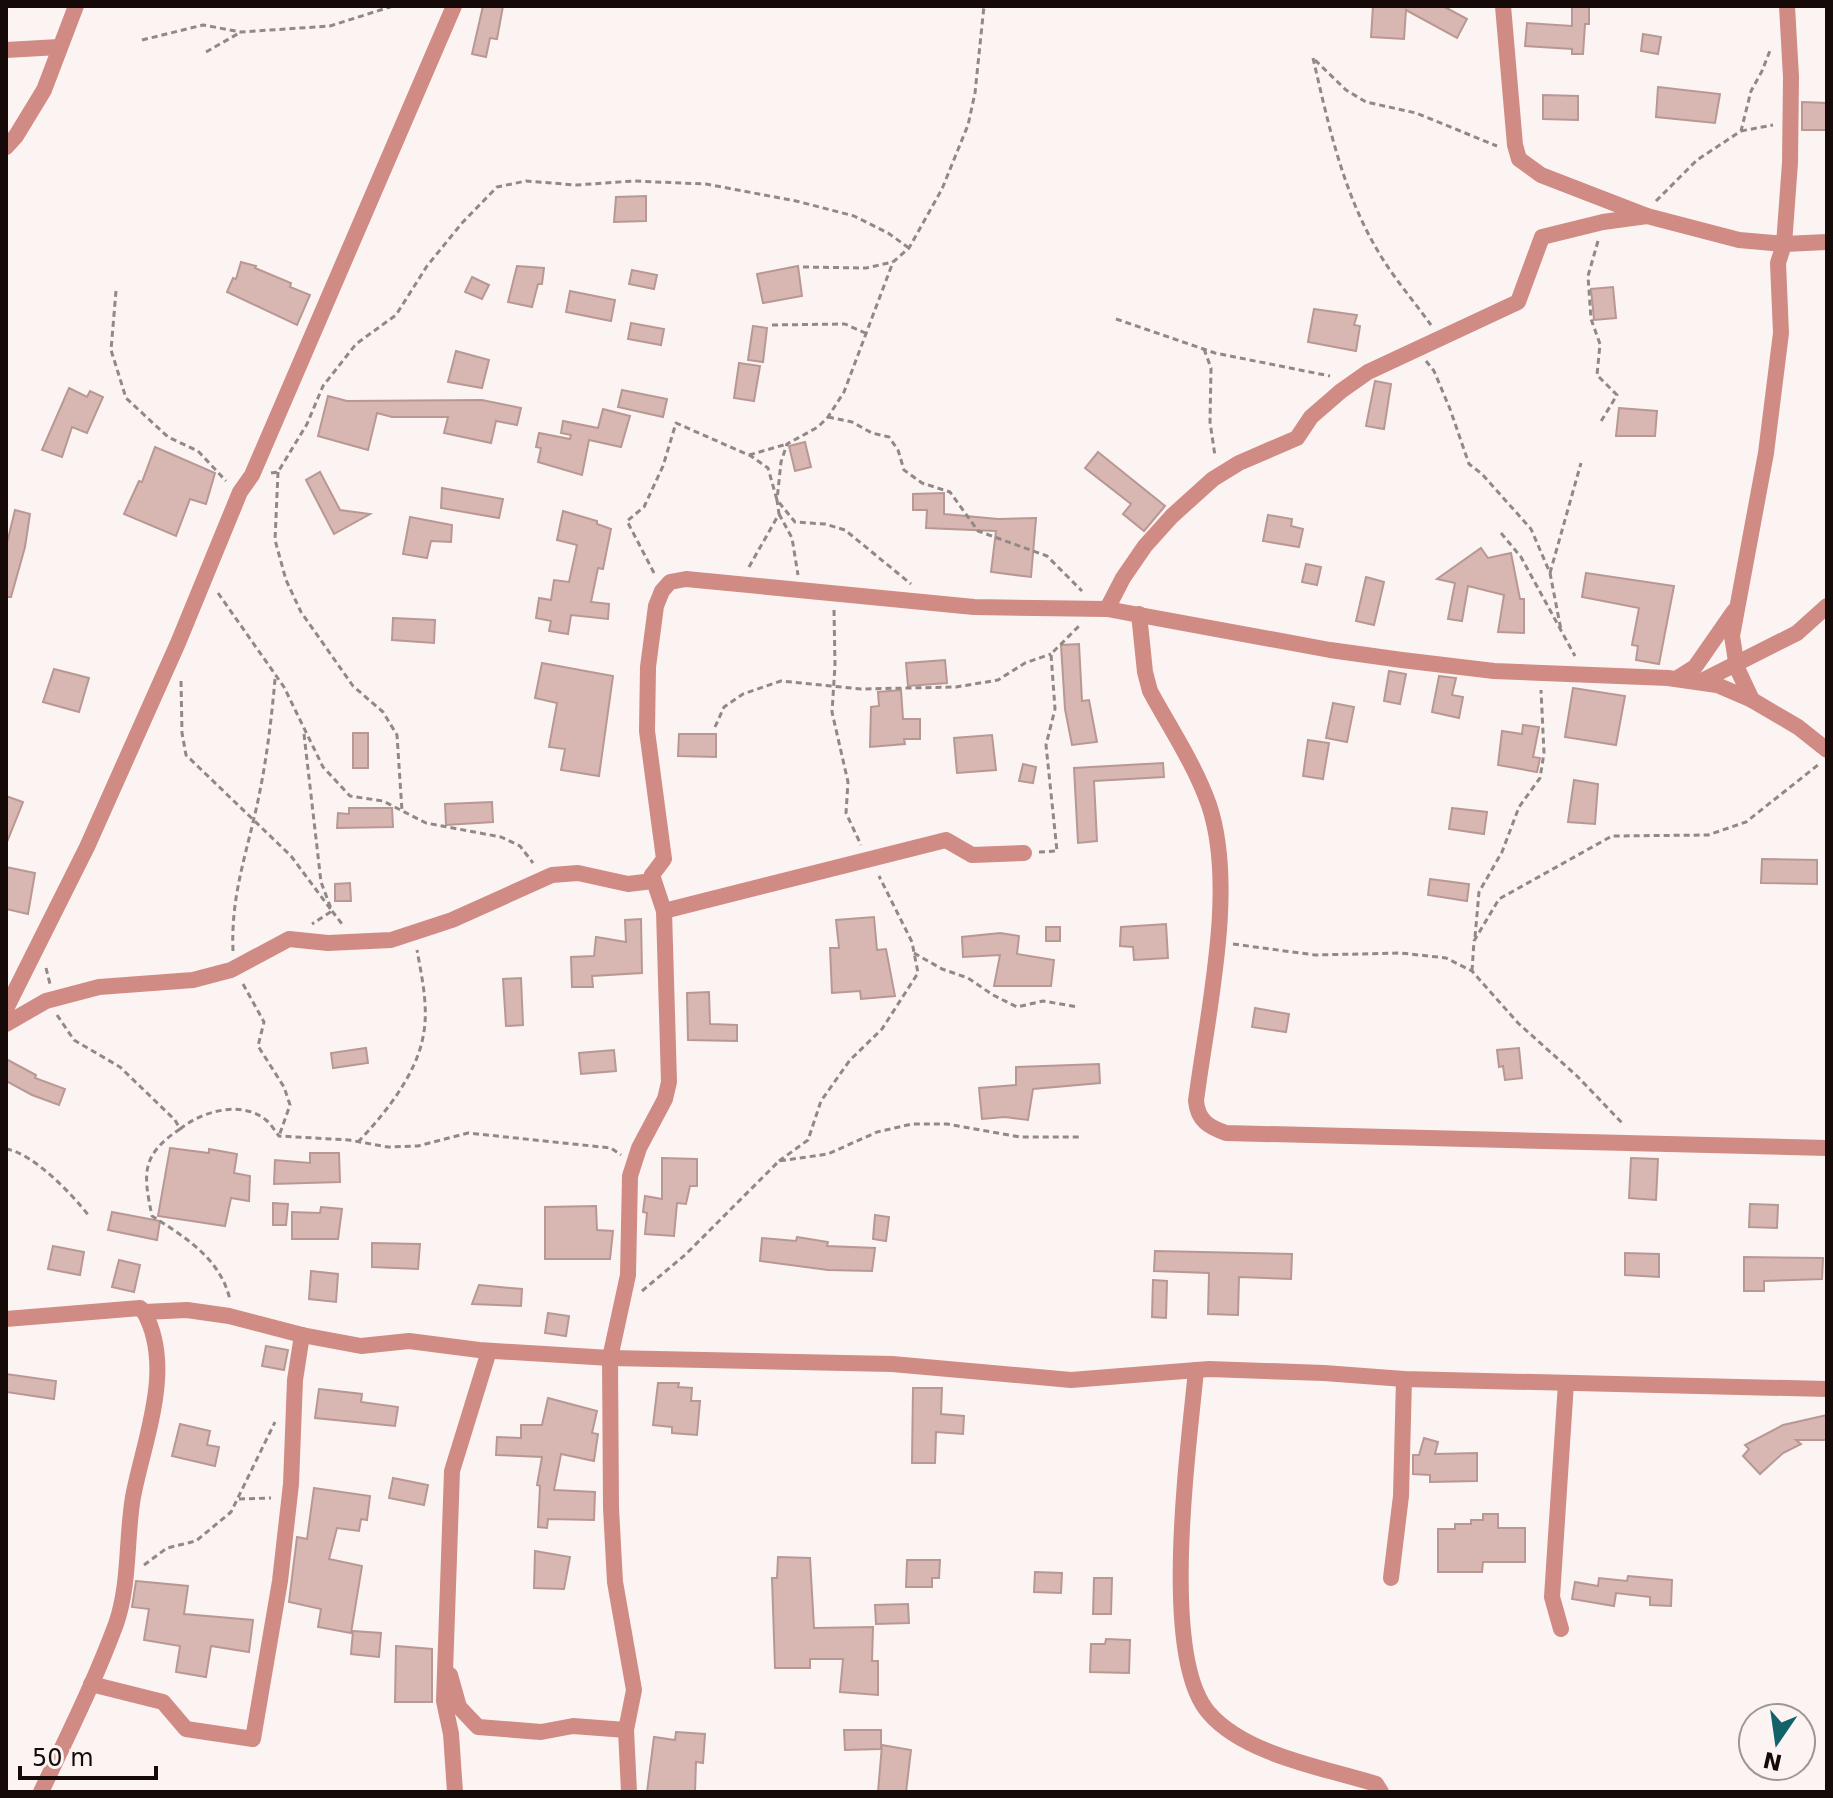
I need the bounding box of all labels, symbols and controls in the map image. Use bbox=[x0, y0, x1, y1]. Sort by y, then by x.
north arrow bbox=[1737, 1702, 1817, 1782]
scale bar bbox=[20, 1730, 156, 1780]
text: 50 m bbox=[32, 1744, 94, 1772]
text: N bbox=[1761, 1747, 1784, 1775]

